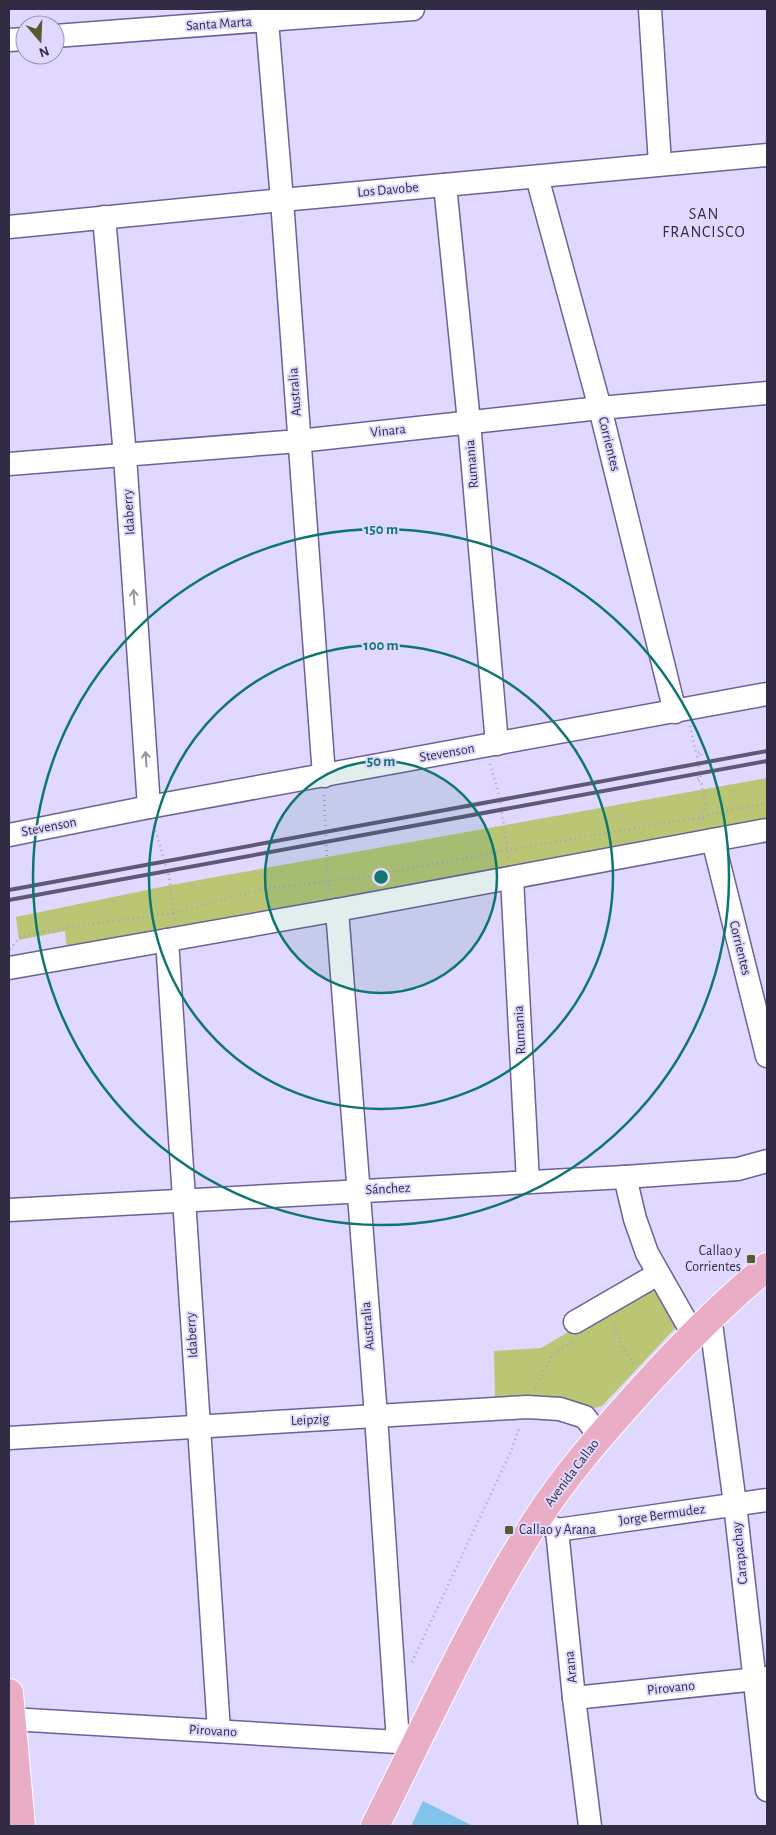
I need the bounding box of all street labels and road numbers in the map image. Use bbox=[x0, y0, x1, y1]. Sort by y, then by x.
street label: Santa Marta bbox=[186, 15, 253, 33]
street label: Los Davobe bbox=[357, 180, 419, 200]
street label: Australia bbox=[286, 367, 304, 417]
street label: Corrientes bbox=[595, 415, 623, 473]
street label: Vinara bbox=[370, 422, 407, 440]
street label: Rumania bbox=[463, 438, 481, 489]
street label: Idaberry bbox=[120, 489, 138, 535]
street label: Stevenson bbox=[418, 741, 476, 765]
street label: Stevenson bbox=[20, 815, 78, 839]
street label: Corrientes bbox=[726, 919, 754, 977]
street label: Rumania bbox=[512, 1005, 528, 1055]
street label: Sánchez bbox=[365, 1181, 411, 1197]
street label: Australia bbox=[359, 1301, 377, 1351]
street label: Idaberry bbox=[183, 1312, 201, 1358]
street label: Leipzig bbox=[290, 1412, 330, 1428]
street label: Avenida Callao bbox=[542, 1436, 602, 1509]
street label: Jorge Bermudez bbox=[618, 1502, 706, 1528]
street label: Carapachay bbox=[730, 1521, 750, 1585]
street label: Arana bbox=[562, 1650, 580, 1684]
street label: Pirovano bbox=[646, 1679, 696, 1697]
street label: Pirovano bbox=[189, 1723, 237, 1739]

